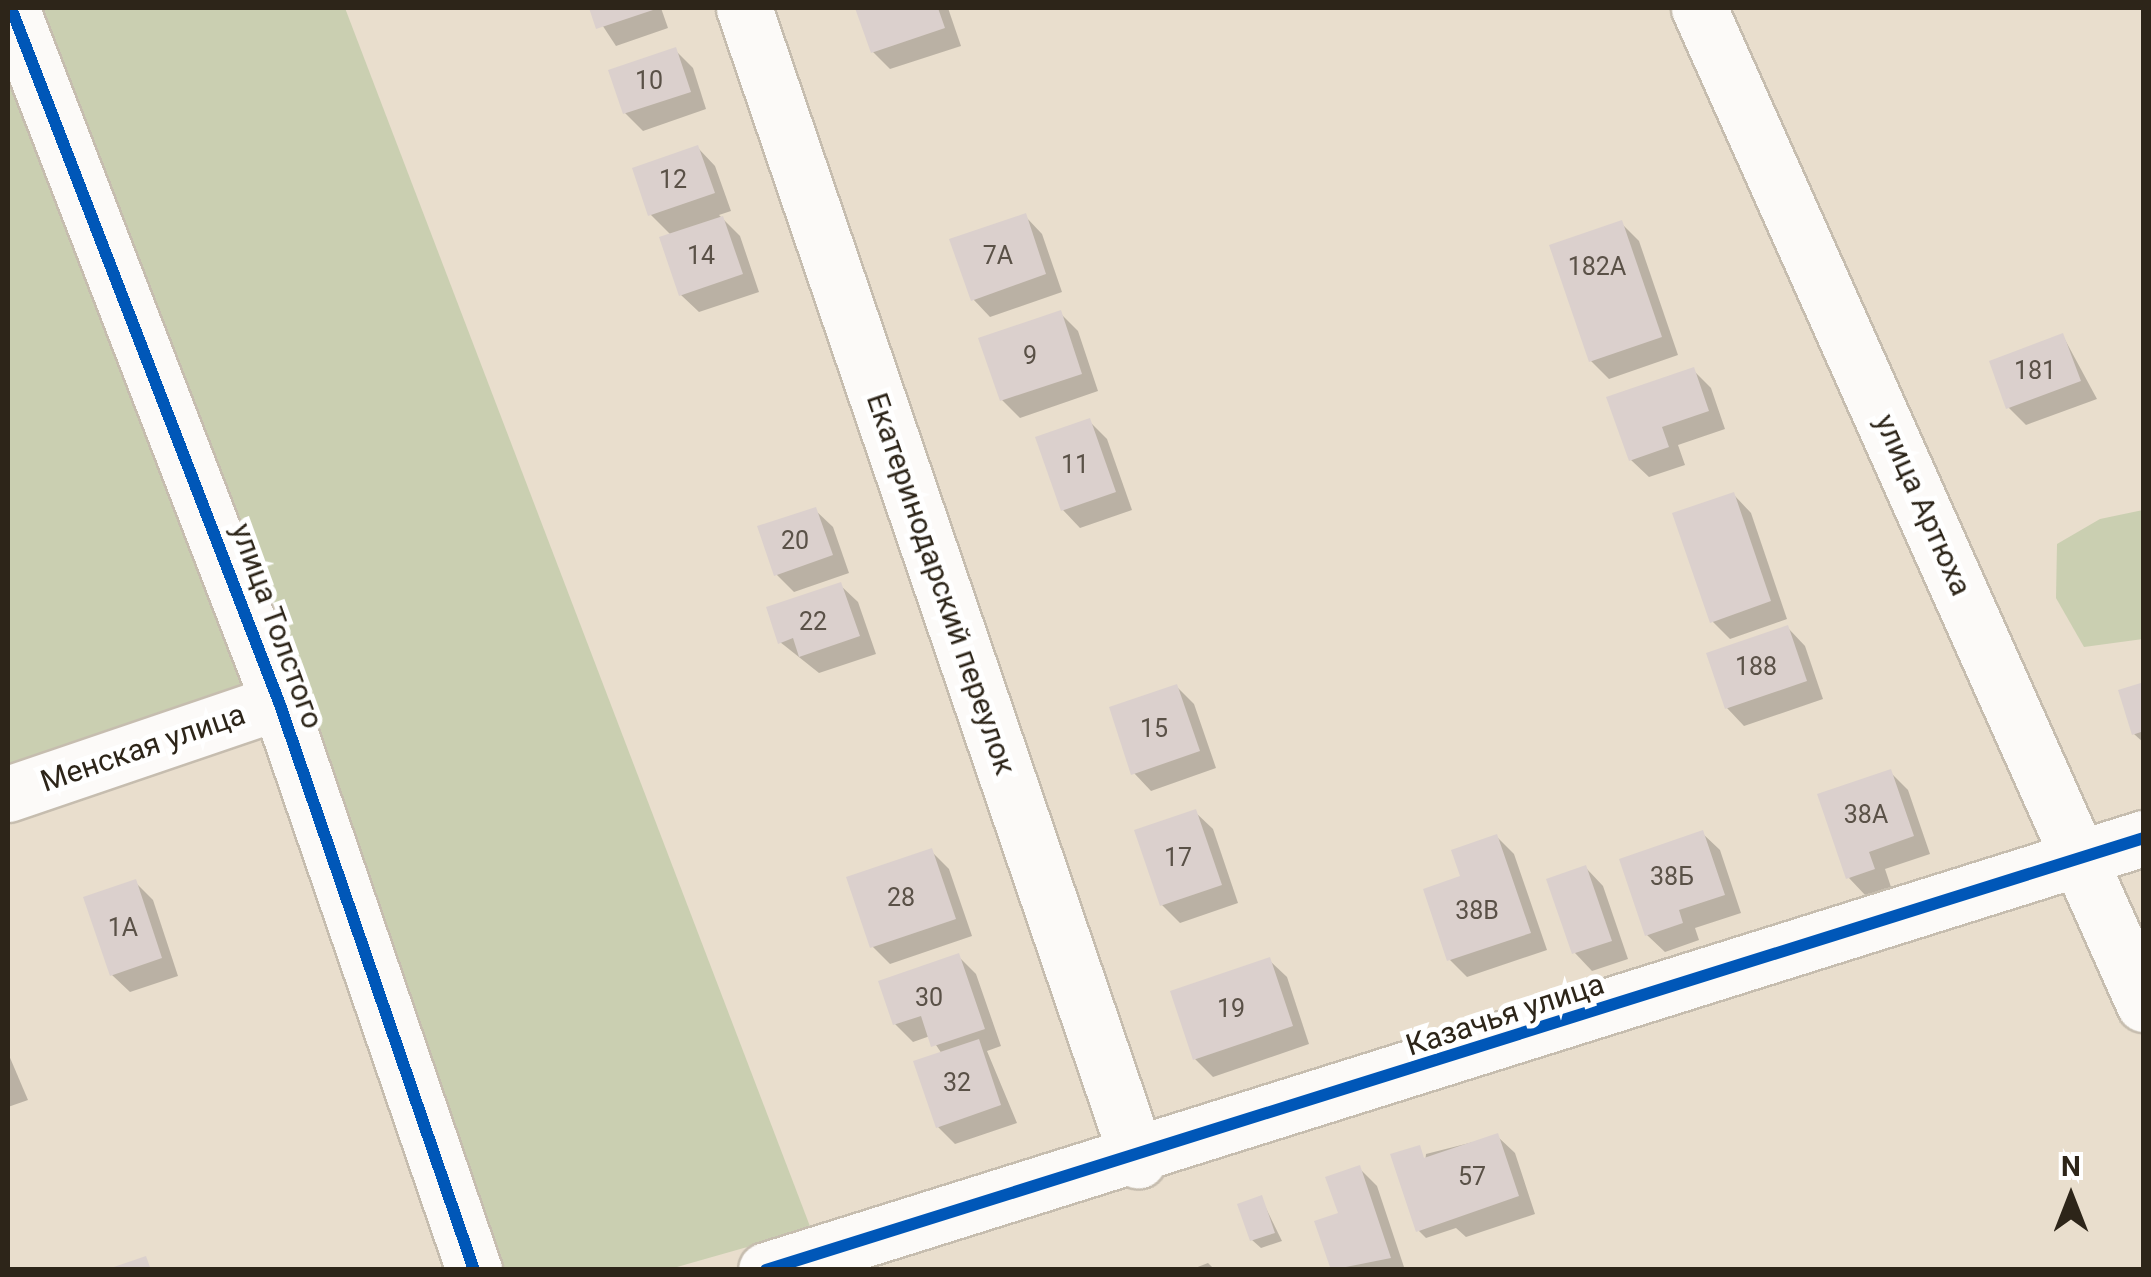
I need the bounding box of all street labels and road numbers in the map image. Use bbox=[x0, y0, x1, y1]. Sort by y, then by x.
street label: Екатеринодарский переулок bbox=[859, 388, 1023, 780]
street label: улица Артюха bbox=[1867, 409, 1979, 601]
street label: улица Толстого bbox=[223, 518, 331, 734]
street label: Менская улица bbox=[36, 696, 250, 800]
street label: Казачья улица bbox=[1401, 966, 1609, 1064]

